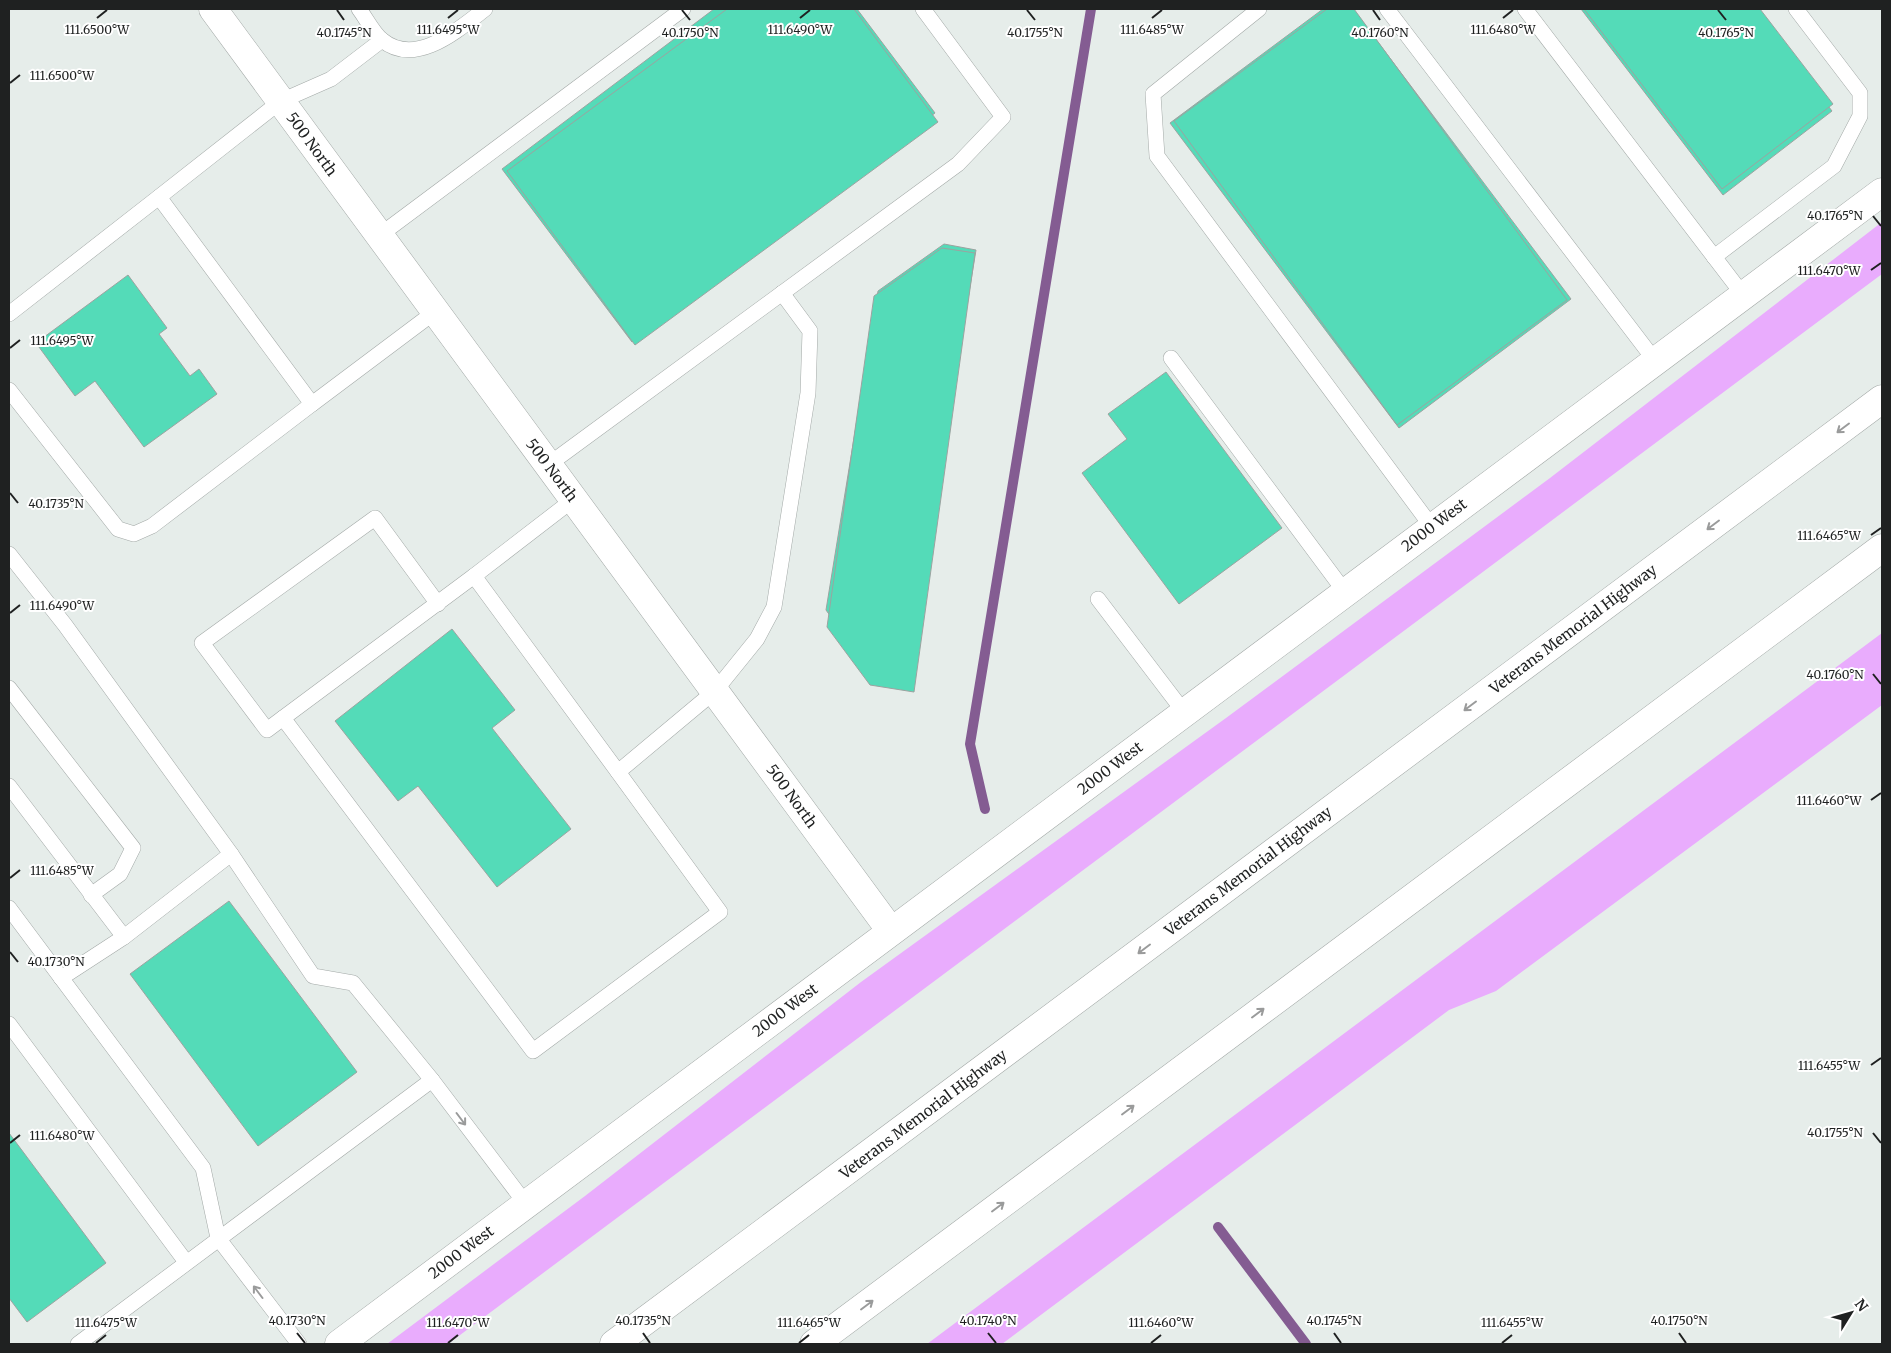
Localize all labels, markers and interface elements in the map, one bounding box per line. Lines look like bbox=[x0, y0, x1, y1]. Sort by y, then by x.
text: 111.6500°W bbox=[65, 22, 130, 37]
text: 111.6495°W bbox=[416, 22, 481, 37]
text: 111.6490°W bbox=[768, 22, 833, 37]
text: 111.6485°W bbox=[1120, 22, 1185, 37]
text: 111.6480°W bbox=[1471, 22, 1536, 37]
text: 40.1745°N bbox=[316, 25, 372, 40]
text: 40.1750°N bbox=[661, 25, 719, 40]
text: 40.1755°N bbox=[1007, 25, 1064, 40]
text: 40.1760°N bbox=[1351, 25, 1409, 40]
text: 40.1765°N bbox=[1698, 25, 1755, 40]
text: 111.6500°W bbox=[30, 68, 95, 83]
street label: 500 North bbox=[283, 108, 342, 180]
text: 40.1765°N bbox=[1807, 208, 1864, 223]
text: 111.6470°W bbox=[1797, 263, 1862, 278]
text: 111.6495°W bbox=[30, 333, 95, 348]
one-way arrow bbox=[1836, 423, 1850, 433]
street label: 500 North bbox=[522, 435, 582, 505]
street label: 2000 West bbox=[1398, 494, 1471, 556]
text: 40.1735°N bbox=[28, 496, 85, 511]
one-way arrow bbox=[1706, 520, 1720, 530]
text: 111.6465°W bbox=[1797, 528, 1862, 543]
street label: Veterans Memorial Highway bbox=[1485, 560, 1660, 699]
text: 111.6490°W bbox=[30, 598, 95, 613]
text: 40.1760°N bbox=[1806, 667, 1864, 682]
one-way arrow bbox=[1463, 701, 1477, 711]
street label: 2000 West bbox=[1074, 737, 1147, 799]
street label: 500 North bbox=[763, 760, 822, 832]
text: 111.6460°W bbox=[1797, 793, 1863, 808]
street label: Veterans Memorial Highway bbox=[1160, 802, 1335, 941]
text: 111.6485°W bbox=[30, 863, 95, 878]
one-way arrow bbox=[1137, 944, 1151, 954]
text: 40.1730°N bbox=[27, 954, 85, 969]
street label: 2000 West bbox=[749, 979, 822, 1041]
one-way arrow bbox=[1251, 1008, 1265, 1018]
street label: Veterans Memorial Highway bbox=[835, 1045, 1010, 1184]
text: 111.6455°W bbox=[1798, 1058, 1861, 1073]
one-way arrow bbox=[1121, 1105, 1134, 1116]
one-way arrow bbox=[456, 1112, 467, 1125]
text: 40.1755°N bbox=[1807, 1125, 1864, 1140]
text: 111.6480°W bbox=[30, 1128, 95, 1143]
one-way arrow bbox=[991, 1202, 1004, 1213]
street label: 2000 West bbox=[425, 1221, 498, 1283]
one-way arrow bbox=[253, 1286, 264, 1299]
north arrow bbox=[1826, 1288, 1876, 1338]
text: N bbox=[1851, 1295, 1872, 1315]
one-way arrow bbox=[860, 1299, 873, 1310]
text: 40.1730°N bbox=[268, 1313, 326, 1328]
text: 40.1735°N bbox=[615, 1313, 672, 1328]
text: 40.1740°N bbox=[960, 1313, 1017, 1328]
text: 40.1745°N bbox=[1306, 1313, 1362, 1328]
text: 40.1750°N bbox=[1650, 1313, 1708, 1328]
text: 111.6475°W bbox=[75, 1315, 138, 1330]
text: 111.6470°W bbox=[426, 1315, 491, 1330]
text: 111.6465°W bbox=[777, 1315, 842, 1330]
text: 111.6460°W bbox=[1129, 1315, 1195, 1330]
text: 111.6455°W bbox=[1481, 1315, 1544, 1330]

